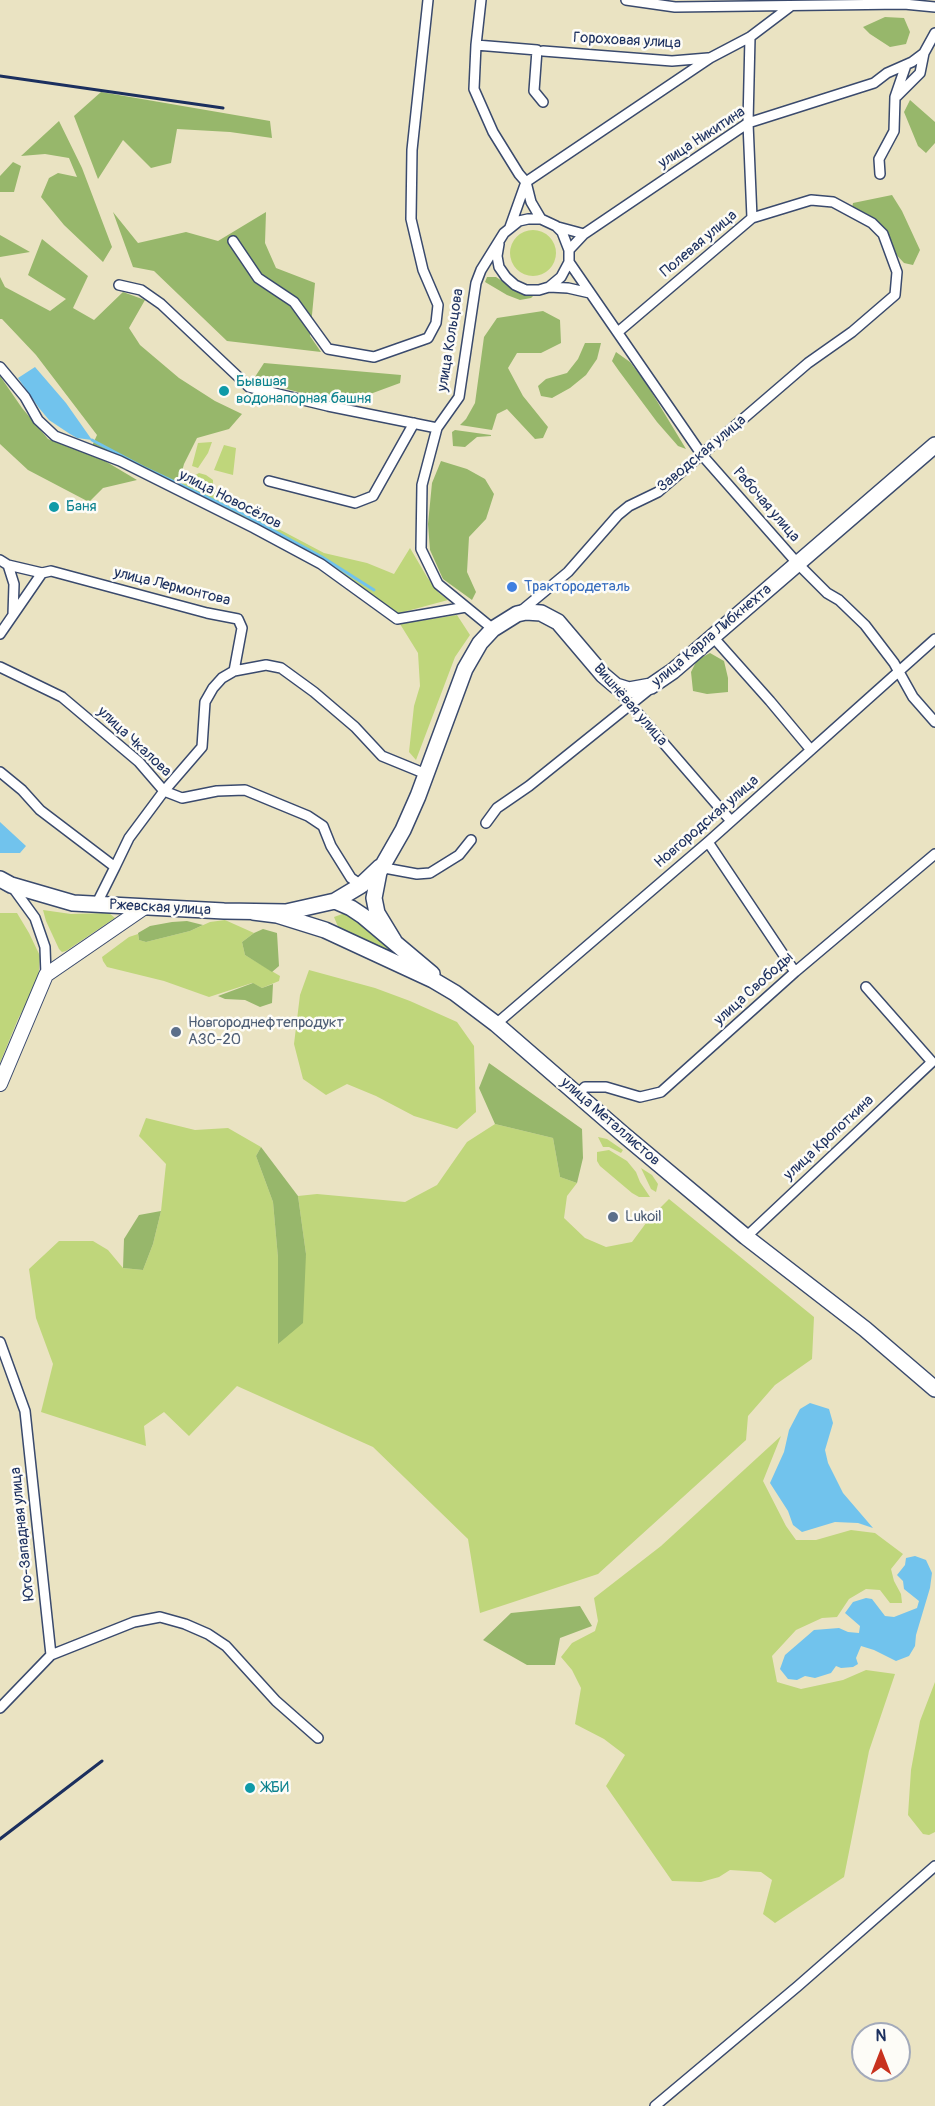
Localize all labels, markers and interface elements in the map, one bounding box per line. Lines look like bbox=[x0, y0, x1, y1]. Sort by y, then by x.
street label: Гороховая улица bbox=[573, 29, 681, 53]
street label: улица Никитина bbox=[655, 103, 749, 173]
street label: Полевая улица bbox=[657, 207, 741, 281]
street label: улица Кольцова bbox=[434, 287, 468, 393]
place label: Бывшая водонапорная башня bbox=[236, 373, 371, 408]
marker: Бывшая водонапорная башня bbox=[217, 384, 231, 398]
street label: Заводская улица bbox=[654, 412, 750, 496]
street label: Рабочая улица bbox=[729, 464, 803, 546]
street label: улица Новосёлов bbox=[176, 466, 284, 534]
place label: Баня bbox=[66, 498, 97, 516]
marker: Баня bbox=[47, 500, 61, 514]
street label: улица Лермонтова bbox=[112, 564, 232, 610]
place label: Трактородеталь bbox=[524, 578, 630, 596]
marker: Трактородеталь bbox=[505, 580, 519, 594]
street label: улица Карла Либкнехта bbox=[649, 581, 775, 691]
street label: Вишнёвая улица bbox=[589, 660, 671, 750]
street label: улица Чкалова bbox=[93, 703, 175, 781]
street label: Новгородская улица bbox=[651, 772, 763, 872]
street label: Ржевская улица bbox=[109, 896, 211, 920]
street label: улица Свободы bbox=[711, 949, 797, 1029]
place label: Новгороднефтепродукт АЗС-20 bbox=[188, 1014, 344, 1049]
marker: Новгороднефтепродукт АЗС-20 bbox=[169, 1025, 183, 1039]
street label: улица Металлистов bbox=[557, 1074, 663, 1170]
street label: улица Кропоткина bbox=[780, 1092, 878, 1184]
place label: Lukoil bbox=[625, 1208, 662, 1226]
marker: Lukoil bbox=[606, 1210, 620, 1224]
street label: Юго-Западная улица bbox=[7, 1466, 39, 1602]
place label: ЖБИ bbox=[262, 1779, 289, 1797]
marker: ЖБИ bbox=[243, 1781, 257, 1795]
north arrow bbox=[851, 2022, 911, 2082]
text: N bbox=[876, 2026, 886, 2046]

